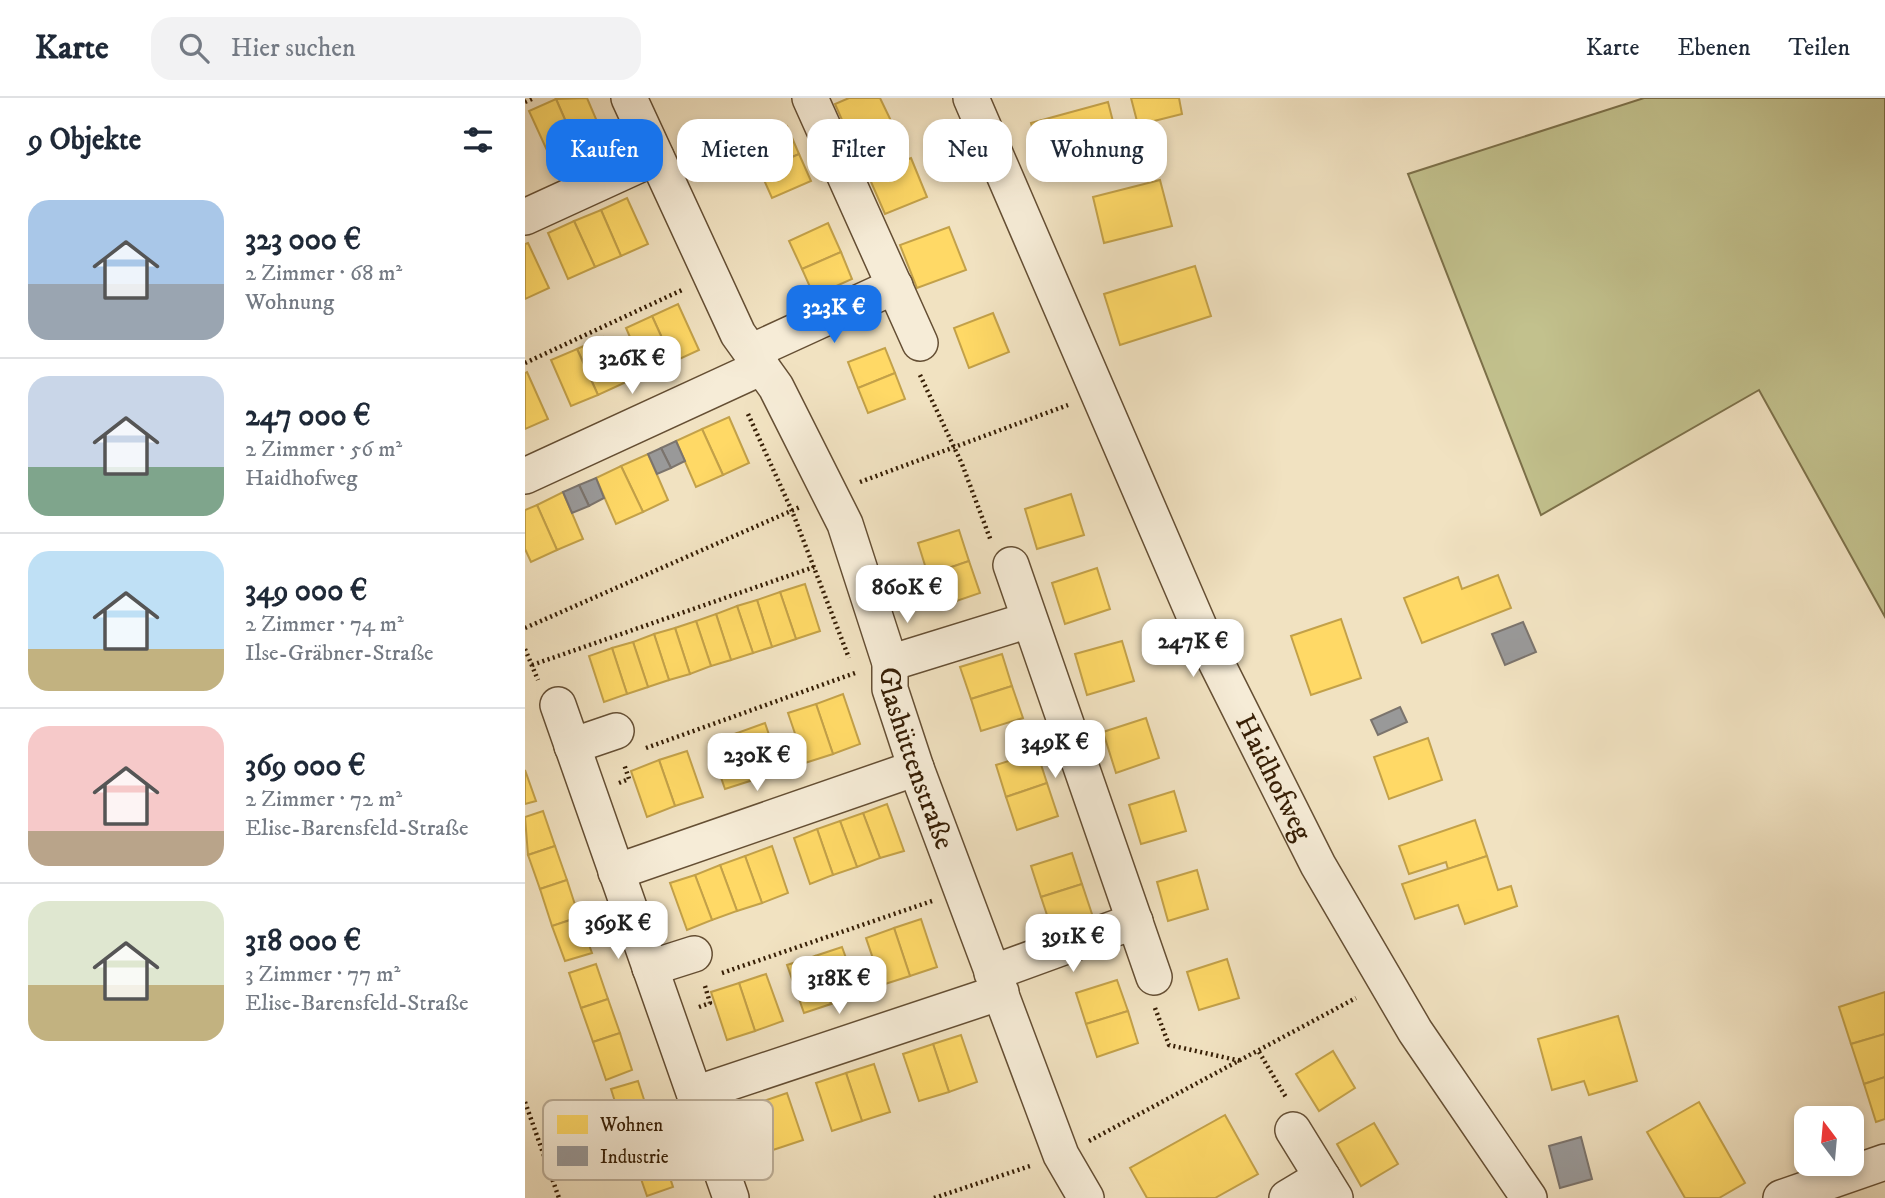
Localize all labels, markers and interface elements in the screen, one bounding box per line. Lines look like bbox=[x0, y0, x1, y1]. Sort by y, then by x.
search box bbox=[151, 17, 641, 80]
text: Karte bbox=[35, 28, 109, 69]
icon: search bbox=[175, 29, 213, 67]
text: Hier suchen bbox=[231, 32, 356, 65]
text: Karte bbox=[1586, 33, 1639, 63]
text: Ebenen bbox=[1677, 33, 1751, 63]
text: Teilen bbox=[1789, 33, 1850, 63]
chip: Kaufen bbox=[546, 119, 663, 182]
chip: Mieten bbox=[677, 119, 793, 182]
chip: Filter bbox=[807, 119, 909, 182]
chip: Neu bbox=[923, 119, 1012, 182]
chip: Wohnung bbox=[1026, 119, 1167, 182]
icon: filters bbox=[459, 121, 497, 159]
text: 9 Objekte bbox=[28, 122, 141, 159]
text: 323 000 € bbox=[245, 222, 361, 259]
icon: home bbox=[84, 228, 168, 312]
text: 2 Zimmer · 68 m² bbox=[245, 259, 402, 288]
pin: 323K € bbox=[777, 286, 891, 345]
text: Wohnung bbox=[245, 288, 334, 317]
text: 323K € bbox=[802, 293, 866, 322]
pin: 326K € bbox=[575, 336, 689, 396]
text: 326K € bbox=[599, 344, 665, 373]
text: 247 000 € bbox=[245, 398, 371, 435]
icon: home bbox=[84, 404, 168, 488]
text: 2 Zimmer · 56 m² bbox=[245, 435, 402, 464]
text: Haidhofweg bbox=[245, 464, 357, 493]
pin: 860K € bbox=[850, 566, 964, 625]
text: 349 000 € bbox=[245, 573, 367, 610]
text: 860K € bbox=[872, 573, 942, 602]
icon: home bbox=[84, 579, 168, 663]
text: 2 Zimmer · 74 m² bbox=[245, 610, 404, 639]
pin: 247K € bbox=[1136, 620, 1250, 679]
text: 247K € bbox=[1158, 627, 1228, 656]
text: Ilse-Gräbner-Straße bbox=[245, 639, 434, 668]
street label: Glashüttenstraße bbox=[873, 667, 962, 854]
street label: Haidhofweg bbox=[1228, 708, 1320, 847]
pin: 349K € bbox=[998, 720, 1112, 780]
text: 349K € bbox=[1021, 728, 1089, 757]
pin: 230K € bbox=[700, 734, 814, 793]
text: 230K € bbox=[724, 741, 790, 770]
text: 369 000 € bbox=[245, 748, 366, 785]
icon: home bbox=[84, 754, 168, 838]
text: 2 Zimmer · 72 m² bbox=[245, 785, 402, 814]
text: Elise-Barensfeld-Straße bbox=[245, 814, 468, 843]
pin: 369K € bbox=[561, 902, 675, 961]
text: 369K € bbox=[585, 909, 651, 938]
pin: 391K € bbox=[1016, 914, 1130, 974]
text: 391K € bbox=[1042, 922, 1104, 951]
text: 318 000 € bbox=[245, 923, 361, 960]
icon: home bbox=[84, 929, 168, 1013]
pin: 318K € bbox=[782, 956, 896, 1016]
text: 3 Zimmer · 77 m² bbox=[245, 960, 400, 989]
text: 318K € bbox=[807, 964, 871, 993]
text: Elise-Barensfeld-Straße bbox=[245, 989, 468, 1018]
legend bbox=[543, 1100, 773, 1180]
north arrow bbox=[1794, 1106, 1864, 1176]
map controls bbox=[1794, 1106, 1864, 1176]
text: Wohnen bbox=[599, 1114, 663, 1137]
text: Industrie bbox=[600, 1146, 669, 1169]

